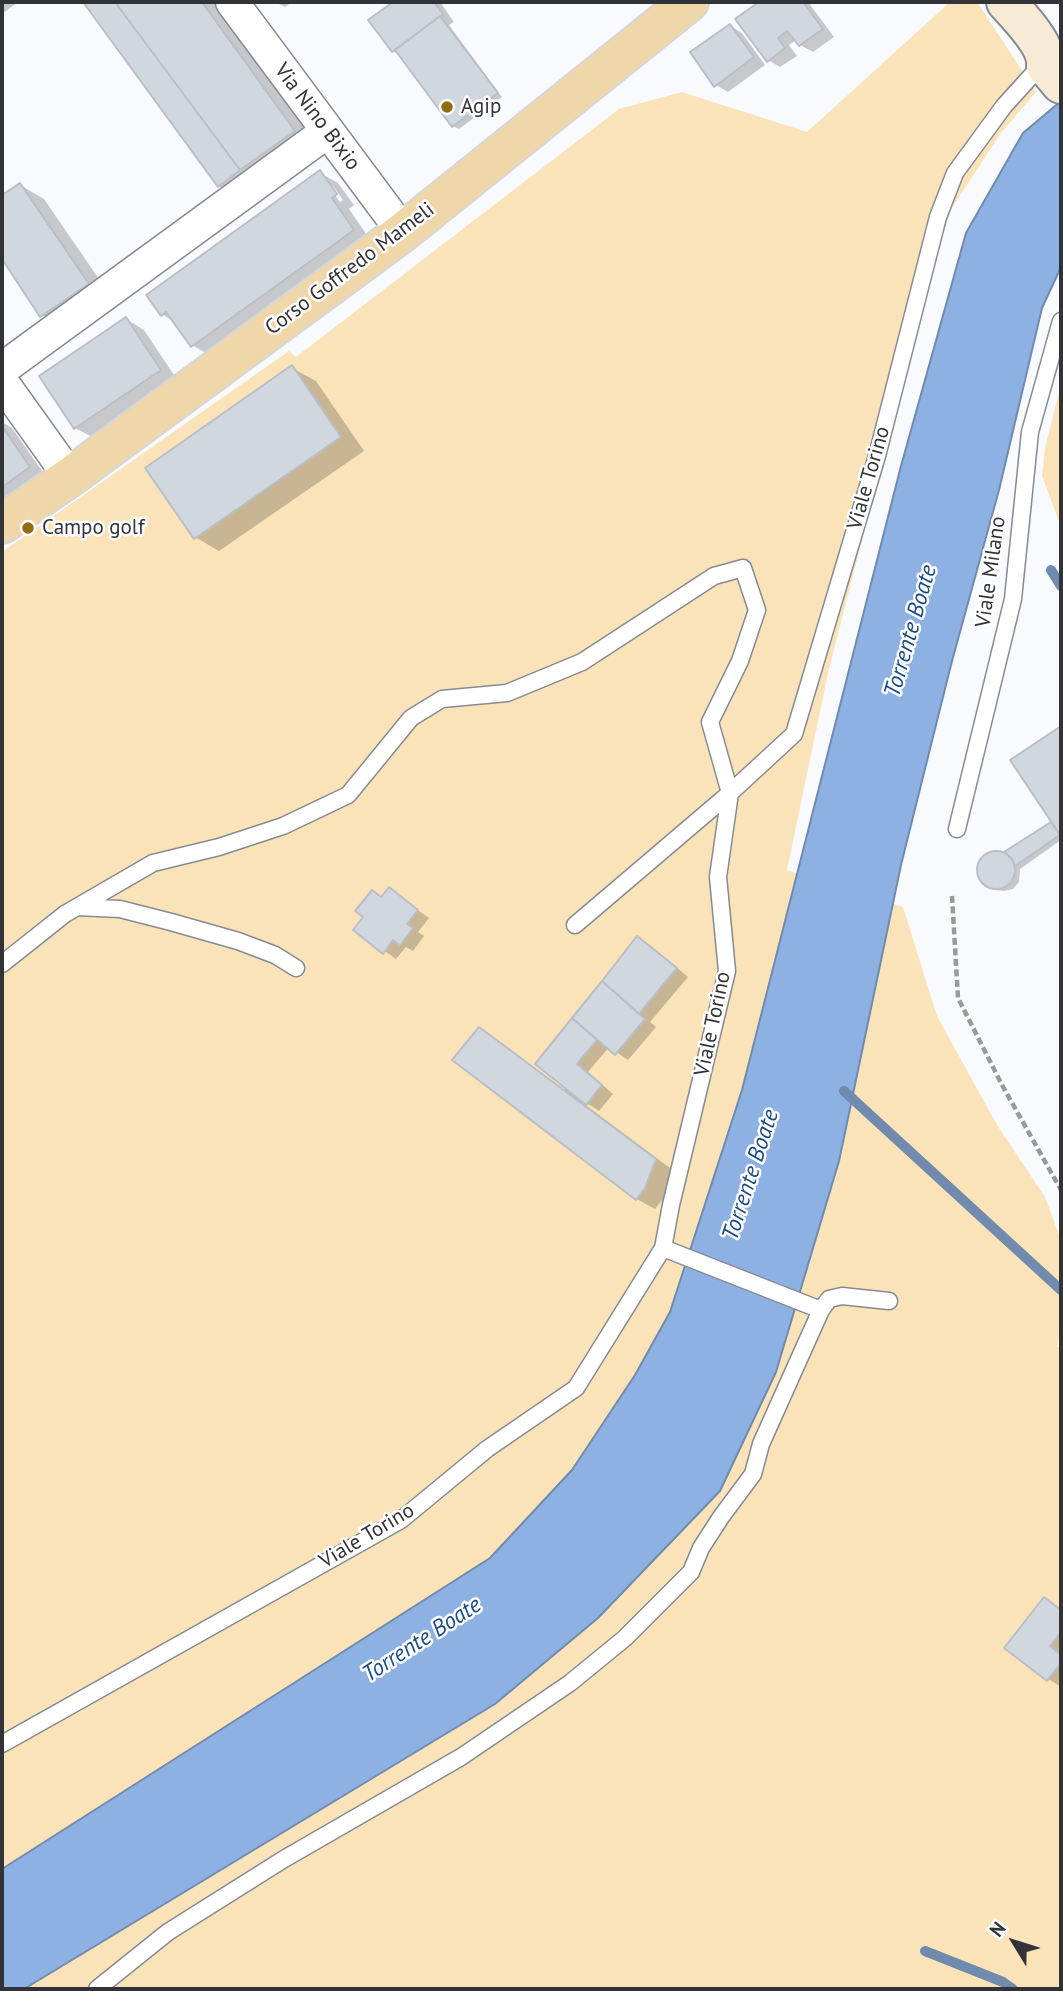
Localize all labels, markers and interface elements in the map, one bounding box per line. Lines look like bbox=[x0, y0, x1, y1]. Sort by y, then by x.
street label: Via Nino Bixio bbox=[269, 59, 365, 175]
place label: Agip bbox=[461, 94, 501, 120]
marker: Agip bbox=[439, 99, 455, 115]
street label: Corso Goffredo Mameli bbox=[261, 197, 439, 341]
street label: Viale Torino bbox=[842, 424, 896, 532]
place label: Campo golf bbox=[42, 515, 145, 541]
street label: Viale Milano bbox=[971, 515, 1011, 629]
marker: Campo golf bbox=[20, 520, 36, 536]
water label: Torrente Boate bbox=[879, 562, 943, 700]
street label: Viale Torino bbox=[690, 969, 736, 1079]
water label: Torrente Boate bbox=[717, 1106, 785, 1244]
street label: Viale Torino bbox=[315, 1498, 419, 1574]
water label: Torrente Boate bbox=[357, 1591, 487, 1689]
north arrow bbox=[979, 1907, 1049, 1977]
text: N bbox=[984, 1917, 1011, 1941]

